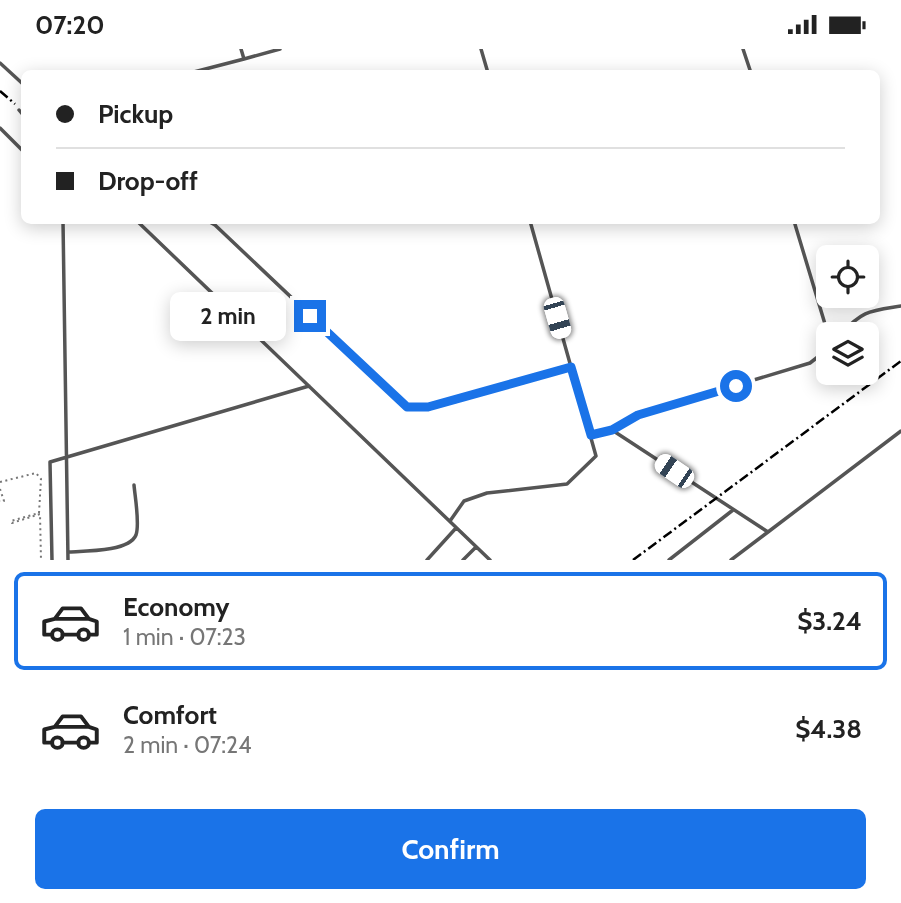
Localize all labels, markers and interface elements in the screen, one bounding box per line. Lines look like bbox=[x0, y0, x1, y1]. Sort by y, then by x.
text: 07:20 bbox=[35, 9, 105, 41]
text: Pickup bbox=[98, 98, 173, 130]
text: Drop-off bbox=[98, 165, 198, 197]
map controls bbox=[816, 245, 879, 385]
button: locate bbox=[816, 245, 879, 308]
callout: 2 min bbox=[170, 292, 286, 341]
car bbox=[542, 295, 573, 341]
route end bbox=[294, 300, 326, 332]
text: 2 min bbox=[200, 302, 256, 330]
button: layers bbox=[816, 322, 879, 385]
route start bbox=[720, 370, 752, 402]
car bbox=[651, 451, 698, 491]
icon: car bbox=[39, 590, 102, 653]
text: Economy bbox=[123, 591, 229, 623]
text: $3.24 bbox=[797, 605, 862, 637]
text: 1 min · 07:23 bbox=[123, 623, 246, 651]
icon: car bbox=[39, 698, 102, 761]
text: Comfort bbox=[123, 699, 217, 731]
text: $4.38 bbox=[795, 713, 862, 745]
text: 2 min · 07:24 bbox=[123, 731, 251, 759]
button: Confirm bbox=[35, 809, 866, 889]

